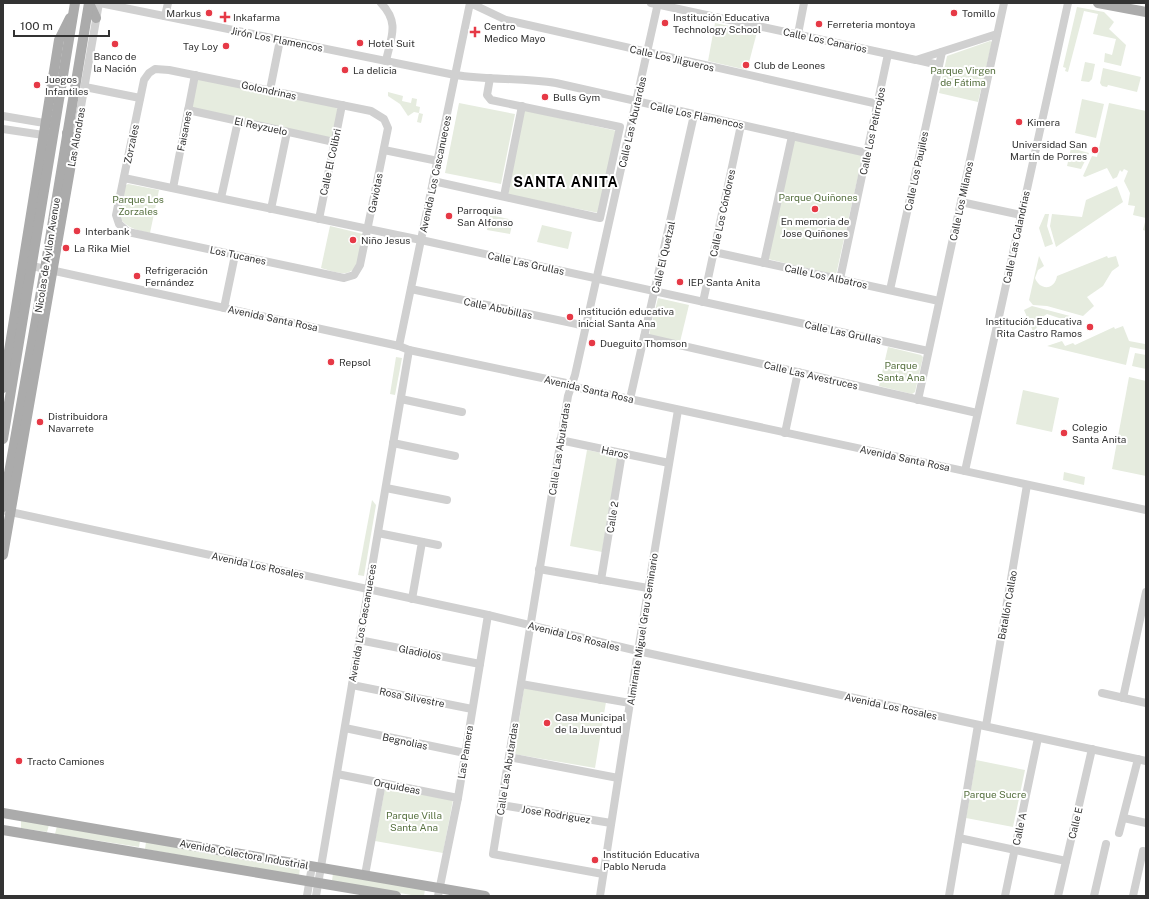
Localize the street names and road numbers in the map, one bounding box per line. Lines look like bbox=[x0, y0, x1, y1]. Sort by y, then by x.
street label: Jirón Los Flamencos bbox=[230, 24, 324, 54]
street label: Calle Los Canarios bbox=[782, 25, 868, 55]
street label: Calle Los Jilgueros bbox=[629, 42, 715, 74]
street label: Calle Las Abutardas bbox=[616, 75, 648, 169]
street label: Golondrinas bbox=[240, 78, 298, 102]
street label: Calle Los Petirrojos bbox=[857, 86, 887, 176]
street label: Calle Los Flamencos bbox=[649, 99, 745, 131]
street label: Las Alondras bbox=[65, 106, 87, 168]
street label: Faisanes bbox=[174, 110, 194, 152]
street label: Avenida Los Cascanueces bbox=[417, 114, 453, 234]
street label: El Reyzuelo bbox=[233, 115, 289, 138]
street label: Zorzales bbox=[121, 123, 141, 165]
street label: Calle El Colibri bbox=[317, 128, 343, 196]
street label: Calle Los Paujiles bbox=[902, 130, 930, 212]
street label: Calle Los Milanos bbox=[947, 160, 975, 242]
street label: Calle Los Cóndores bbox=[707, 168, 737, 258]
street label: Gaviotas bbox=[365, 172, 385, 214]
street label: Calle Las Calandrias bbox=[1000, 190, 1032, 284]
street label: Nicolas de Ayllon Avenue bbox=[32, 196, 62, 314]
street label: Calle El Quetzal bbox=[649, 220, 677, 294]
street label: Los Tucanes bbox=[209, 243, 267, 267]
street label: Calle Las Grullas bbox=[487, 249, 565, 277]
street label: Calle Los Albatros bbox=[783, 261, 869, 291]
street label: Calle Abubillas bbox=[463, 295, 533, 321]
street label: Avenida Santa Rosa bbox=[227, 303, 319, 333]
street label: Calle Las Grullas bbox=[804, 318, 882, 346]
street label: Calle Las Avestruces bbox=[763, 358, 859, 392]
street label: Avenida Santa Rosa bbox=[543, 373, 635, 405]
street label: Calle Las Abutardas bbox=[546, 402, 572, 496]
street label: Haros bbox=[600, 443, 630, 461]
street label: Avenida Santa Rosa bbox=[859, 443, 951, 473]
street label: Calle 2 bbox=[604, 500, 620, 534]
street label: Avenida Los Rosales bbox=[211, 549, 305, 581]
street label: Almirante Miguel Grau Seminario bbox=[624, 552, 660, 706]
street label: Avenida Los Cascanueces bbox=[346, 563, 378, 683]
street label: Batallón Callao bbox=[995, 569, 1019, 641]
street label: Avenida Los Rosales bbox=[527, 619, 621, 653]
street label: Gladiolos bbox=[398, 642, 442, 662]
street label: Rosa Silvestre bbox=[378, 685, 446, 709]
street label: Avenida Los Rosales bbox=[844, 690, 938, 722]
street label: Calle Las Abutardas bbox=[494, 722, 520, 816]
street label: Las Pamera bbox=[455, 724, 475, 780]
street label: Begnolias bbox=[381, 730, 429, 752]
street label: Orquideas bbox=[373, 776, 421, 796]
street label: Jose Rodriguez bbox=[521, 803, 591, 825]
street label: Calle E bbox=[1066, 806, 1084, 840]
street label: Calle A bbox=[1010, 812, 1028, 846]
street label: Avenida Colectora Industrial bbox=[179, 837, 309, 871]

